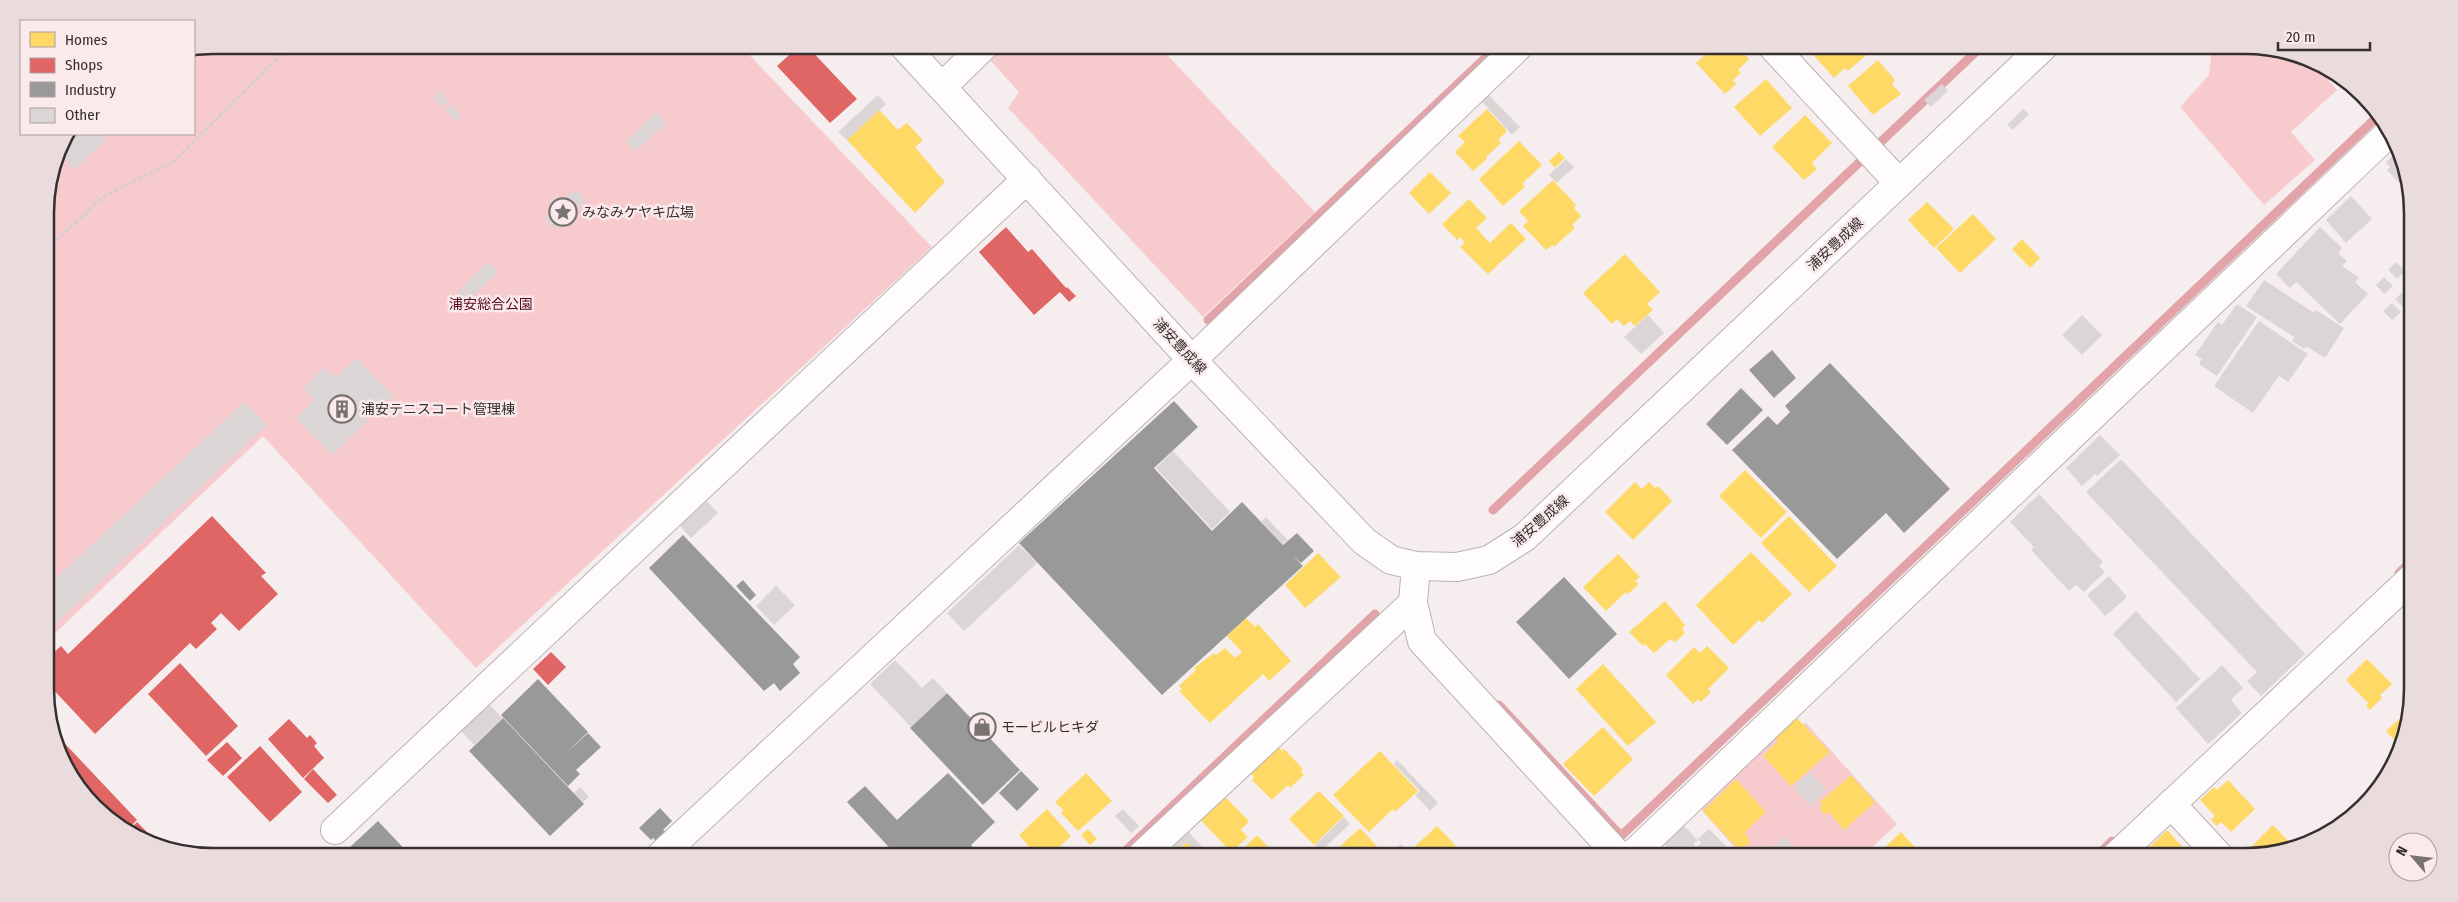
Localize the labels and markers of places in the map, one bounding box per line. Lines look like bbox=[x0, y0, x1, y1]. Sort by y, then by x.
place icon: みなみケヤキ広場 bbox=[548, 197, 578, 227]
place label: みなみケヤキ広場 bbox=[582, 204, 694, 221]
building icon: 浦安テニスコート管理棟 bbox=[327, 394, 357, 424]
place label: 浦安テニスコート管理棟 bbox=[361, 401, 515, 418]
shop icon: モービルヒキダ bbox=[967, 712, 997, 742]
place label: モービルヒキダ bbox=[1001, 719, 1099, 736]

